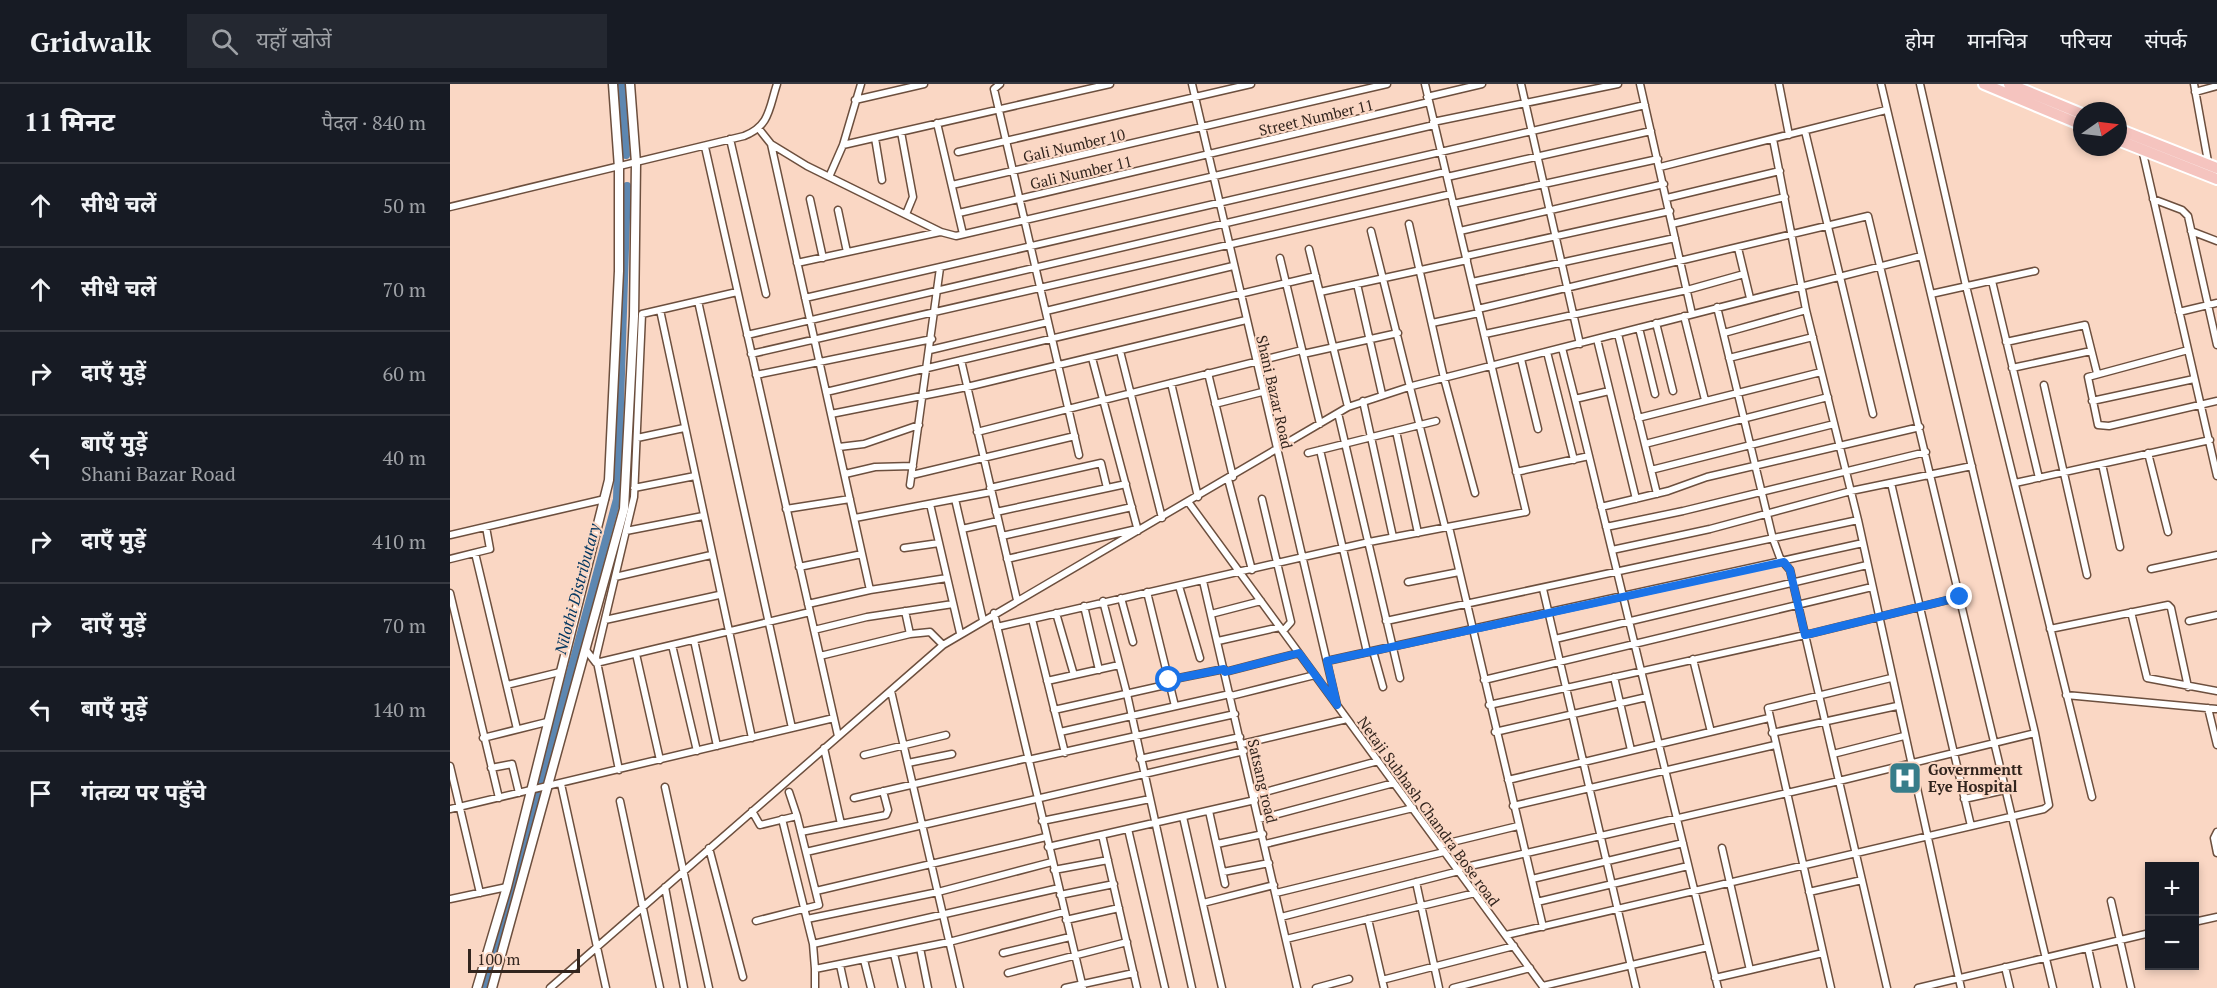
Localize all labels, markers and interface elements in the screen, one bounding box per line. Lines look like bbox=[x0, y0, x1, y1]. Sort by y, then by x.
search box bbox=[187, 14, 607, 68]
text: Gridwalk bbox=[30, 23, 151, 60]
icon: search bbox=[208, 25, 241, 58]
text: यहाँ खोजें bbox=[256, 25, 332, 54]
text: होम bbox=[1905, 26, 1934, 54]
text: मानचित्र bbox=[1967, 26, 2027, 54]
text: परिचय bbox=[2060, 26, 2112, 54]
text: संपर्क bbox=[2145, 26, 2187, 54]
street label: Street Number 11 bbox=[1257, 94, 1375, 140]
north arrow bbox=[2073, 102, 2127, 156]
text: 11 मिनट bbox=[24, 104, 115, 138]
text: पैदल · 840 m bbox=[322, 109, 426, 136]
street label: Gali Number 10 bbox=[1021, 124, 1127, 166]
street label: Gali Number 11 bbox=[1028, 151, 1134, 193]
icon: ahead bbox=[24, 189, 57, 222]
text: सीधे चलें bbox=[81, 189, 156, 218]
text: 50 m bbox=[383, 192, 426, 219]
icon: ahead bbox=[24, 273, 57, 306]
text: सीधे चलें bbox=[81, 273, 156, 302]
text: 70 m bbox=[383, 276, 426, 303]
street label: Shani Bazar Road bbox=[1252, 333, 1298, 451]
icon: right bbox=[24, 357, 57, 390]
text: दाएँ मुड़ें bbox=[81, 357, 146, 386]
text: 60 m bbox=[383, 360, 426, 387]
text: बाएँ मुड़ें bbox=[81, 428, 147, 457]
icon: left bbox=[24, 441, 57, 474]
text: 40 m bbox=[383, 444, 426, 471]
text: Shani Bazar Road bbox=[81, 460, 236, 487]
water label: Nilothi Distributary bbox=[549, 521, 605, 658]
icon: right bbox=[24, 525, 57, 558]
text: दाएँ मुड़ें bbox=[81, 525, 146, 554]
text: 410 m bbox=[372, 528, 426, 555]
route end bbox=[1946, 583, 1972, 609]
icon: right bbox=[24, 609, 57, 642]
text: दाएँ मुड़ें bbox=[81, 609, 146, 638]
text: 70 m bbox=[383, 612, 426, 639]
route start bbox=[1155, 666, 1181, 692]
icon: left bbox=[24, 693, 57, 726]
text: बाएँ मुड़ें bbox=[81, 693, 147, 722]
text: 140 m bbox=[372, 696, 426, 723]
street label: Netaji Subhash Chandra Bose road bbox=[1353, 712, 1505, 910]
street label: Satsang road bbox=[1244, 737, 1282, 825]
place label: Governmentt Eye Hospital bbox=[1928, 759, 2023, 796]
hospital icon: Governmentt Eye Hospital bbox=[1887, 760, 1923, 796]
icon: arrive bbox=[24, 777, 57, 810]
text: गंतव्य पर पहुँचे bbox=[81, 777, 206, 806]
map controls bbox=[2145, 862, 2199, 970]
button: + bbox=[2145, 862, 2199, 916]
button: − bbox=[2145, 916, 2199, 970]
scale bar bbox=[468, 946, 580, 974]
text: 100 m bbox=[477, 948, 520, 970]

